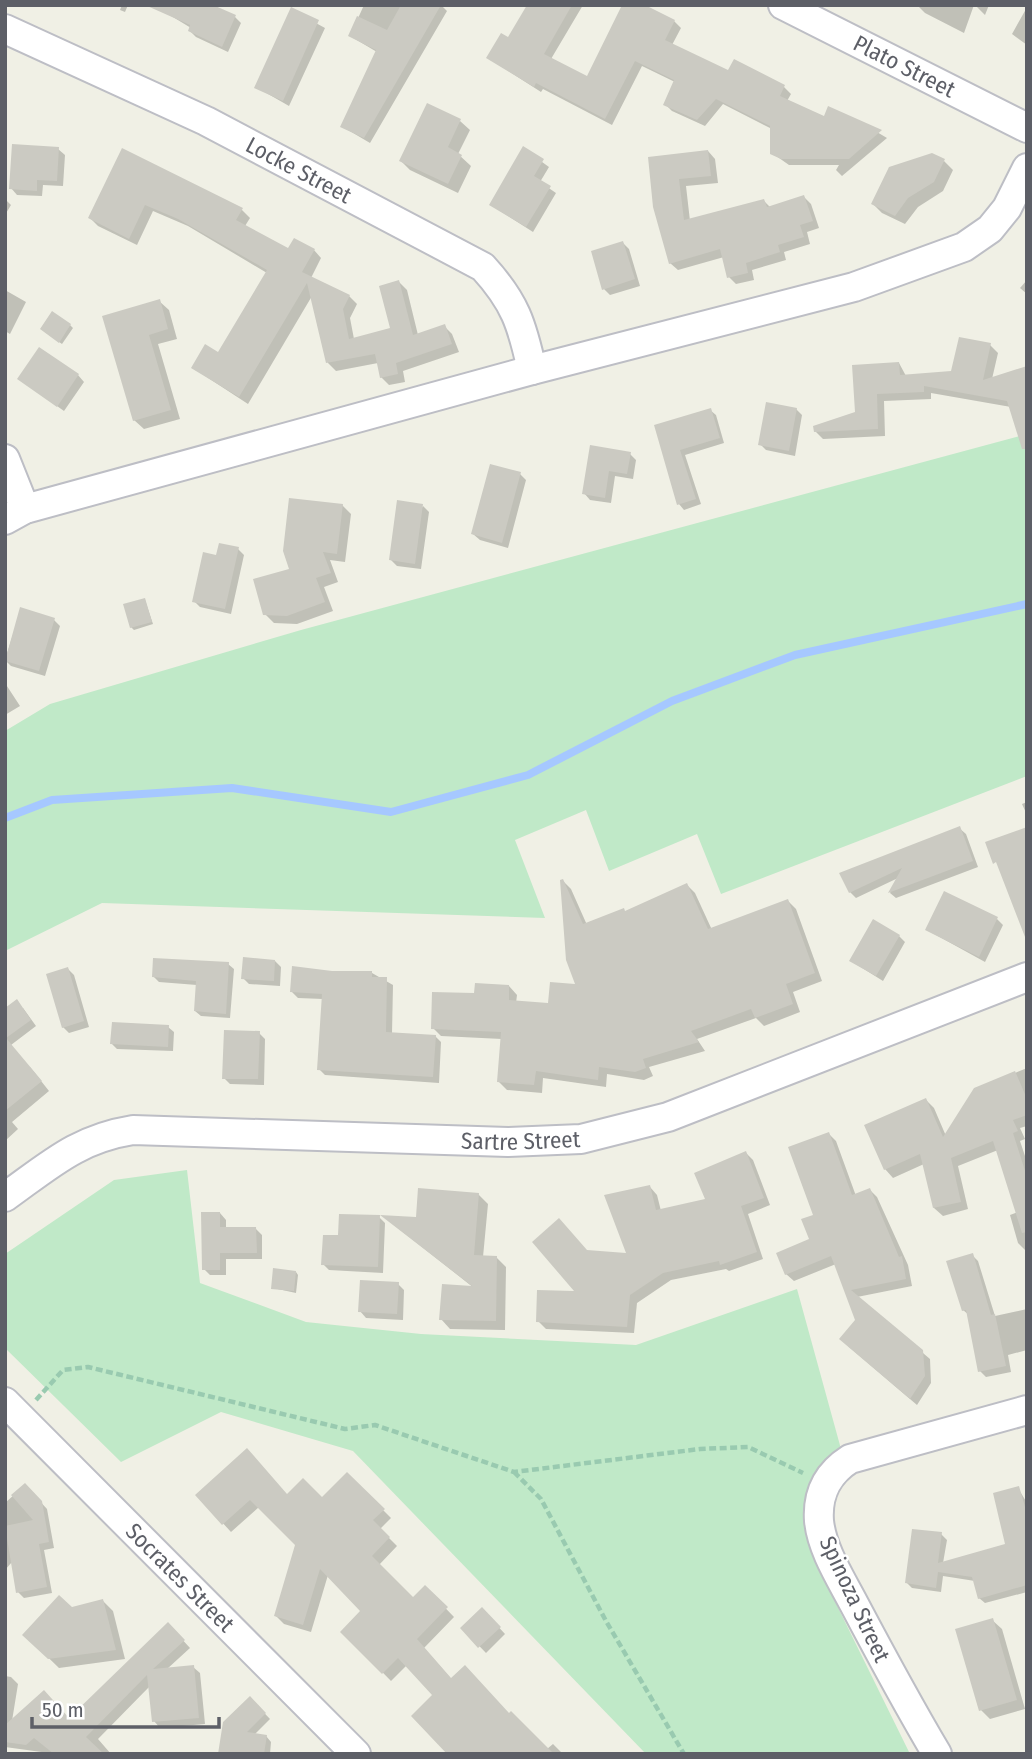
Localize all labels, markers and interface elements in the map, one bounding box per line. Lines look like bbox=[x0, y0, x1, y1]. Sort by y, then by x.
street label: Plato Street bbox=[849, 29, 960, 104]
street label: Locke Street bbox=[241, 131, 357, 209]
street label: Sartre Street bbox=[461, 1125, 581, 1156]
street label: Socrates Street bbox=[120, 1517, 241, 1638]
street label: Spinoza Street bbox=[814, 1532, 897, 1667]
scale bar bbox=[32, 1686, 219, 1730]
text: 50 m bbox=[42, 1697, 84, 1723]

